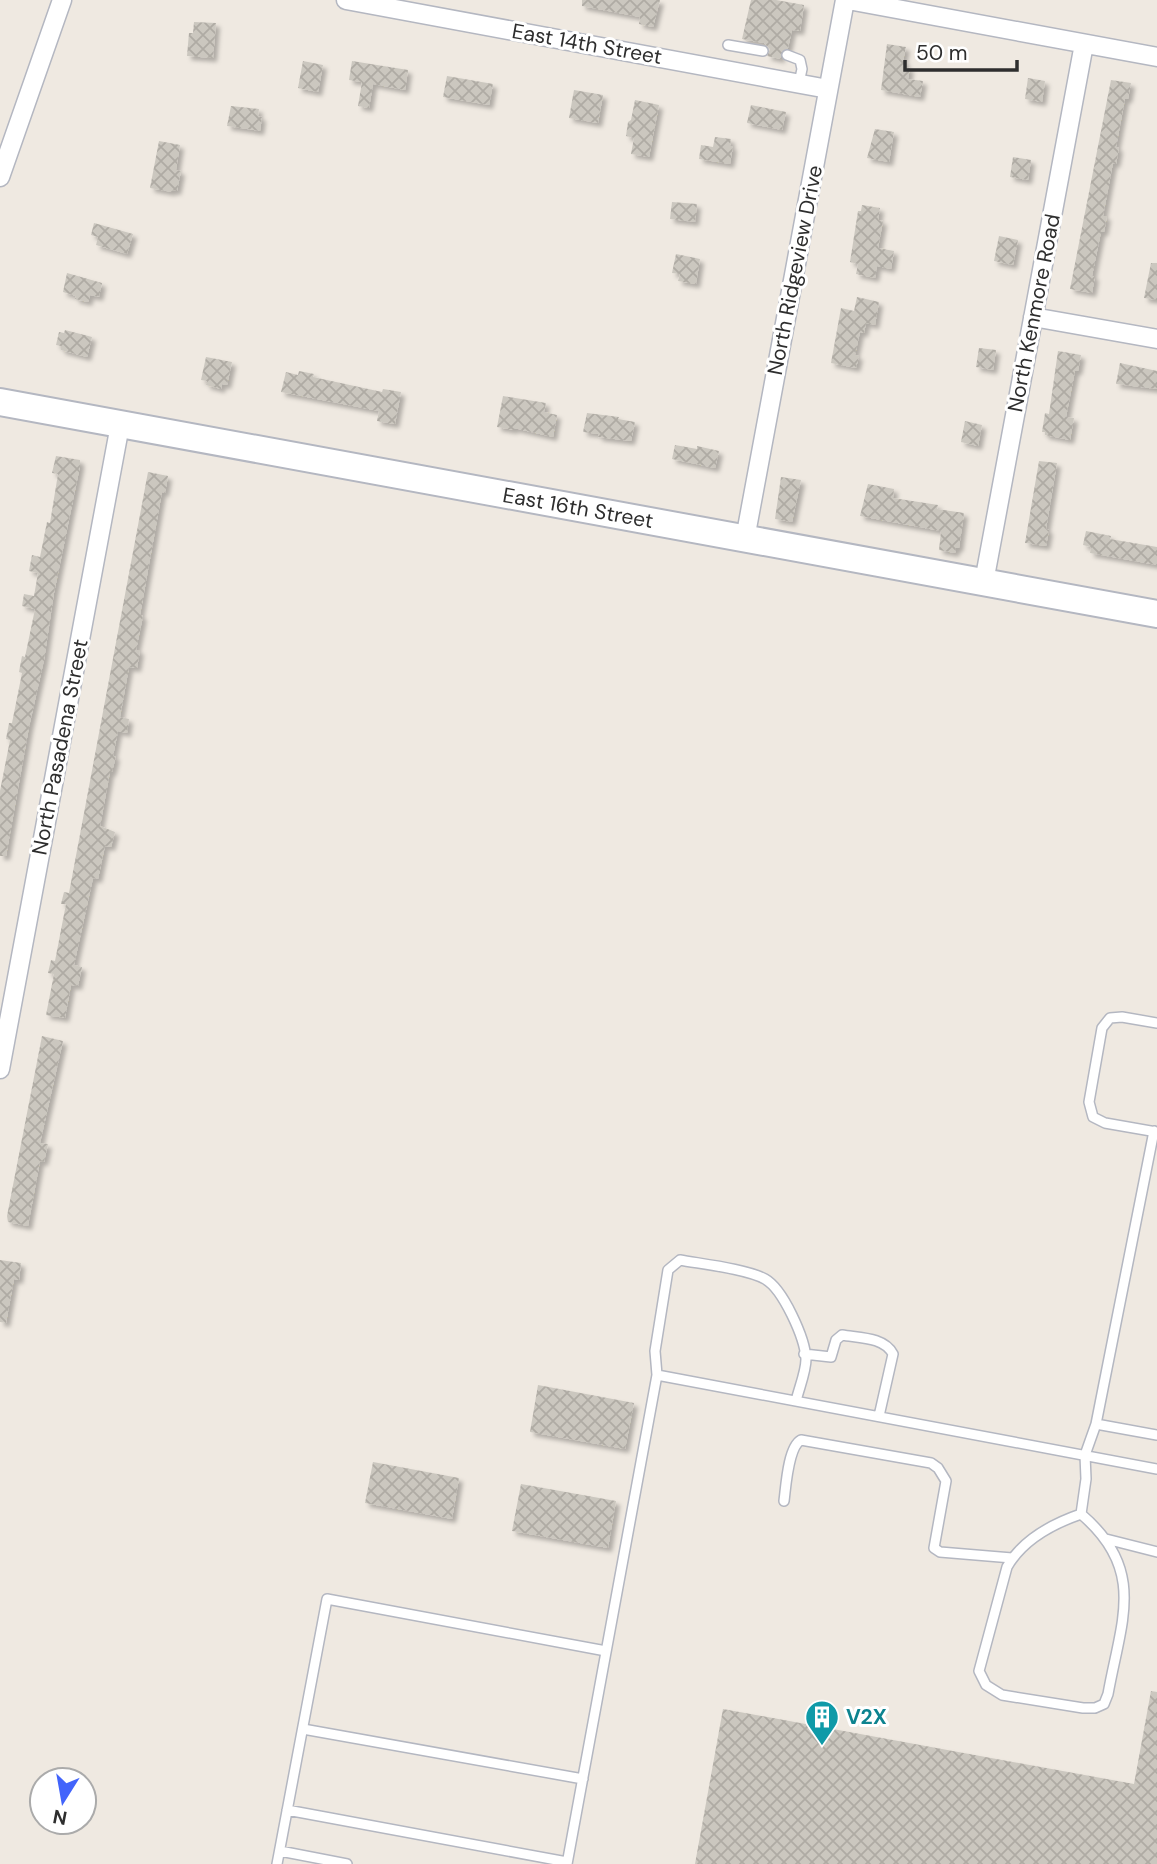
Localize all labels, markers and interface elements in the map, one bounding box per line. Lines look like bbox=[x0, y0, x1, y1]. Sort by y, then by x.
street label: East 14th Street bbox=[510, 17, 664, 71]
scale bar bbox=[905, 28, 1017, 72]
text: 50 m bbox=[916, 39, 967, 67]
street label: North Ridgeview Drive bbox=[761, 163, 829, 377]
street label: North Kenmore Road bbox=[1001, 212, 1067, 414]
street label: East 16th Street bbox=[501, 481, 655, 535]
street label: North Pasadena Street bbox=[25, 637, 95, 857]
building icon: V2X bbox=[803, 1698, 841, 1747]
place label: V2X bbox=[846, 1703, 887, 1731]
north arrow bbox=[28, 1766, 98, 1836]
text: N bbox=[51, 1804, 69, 1831]

